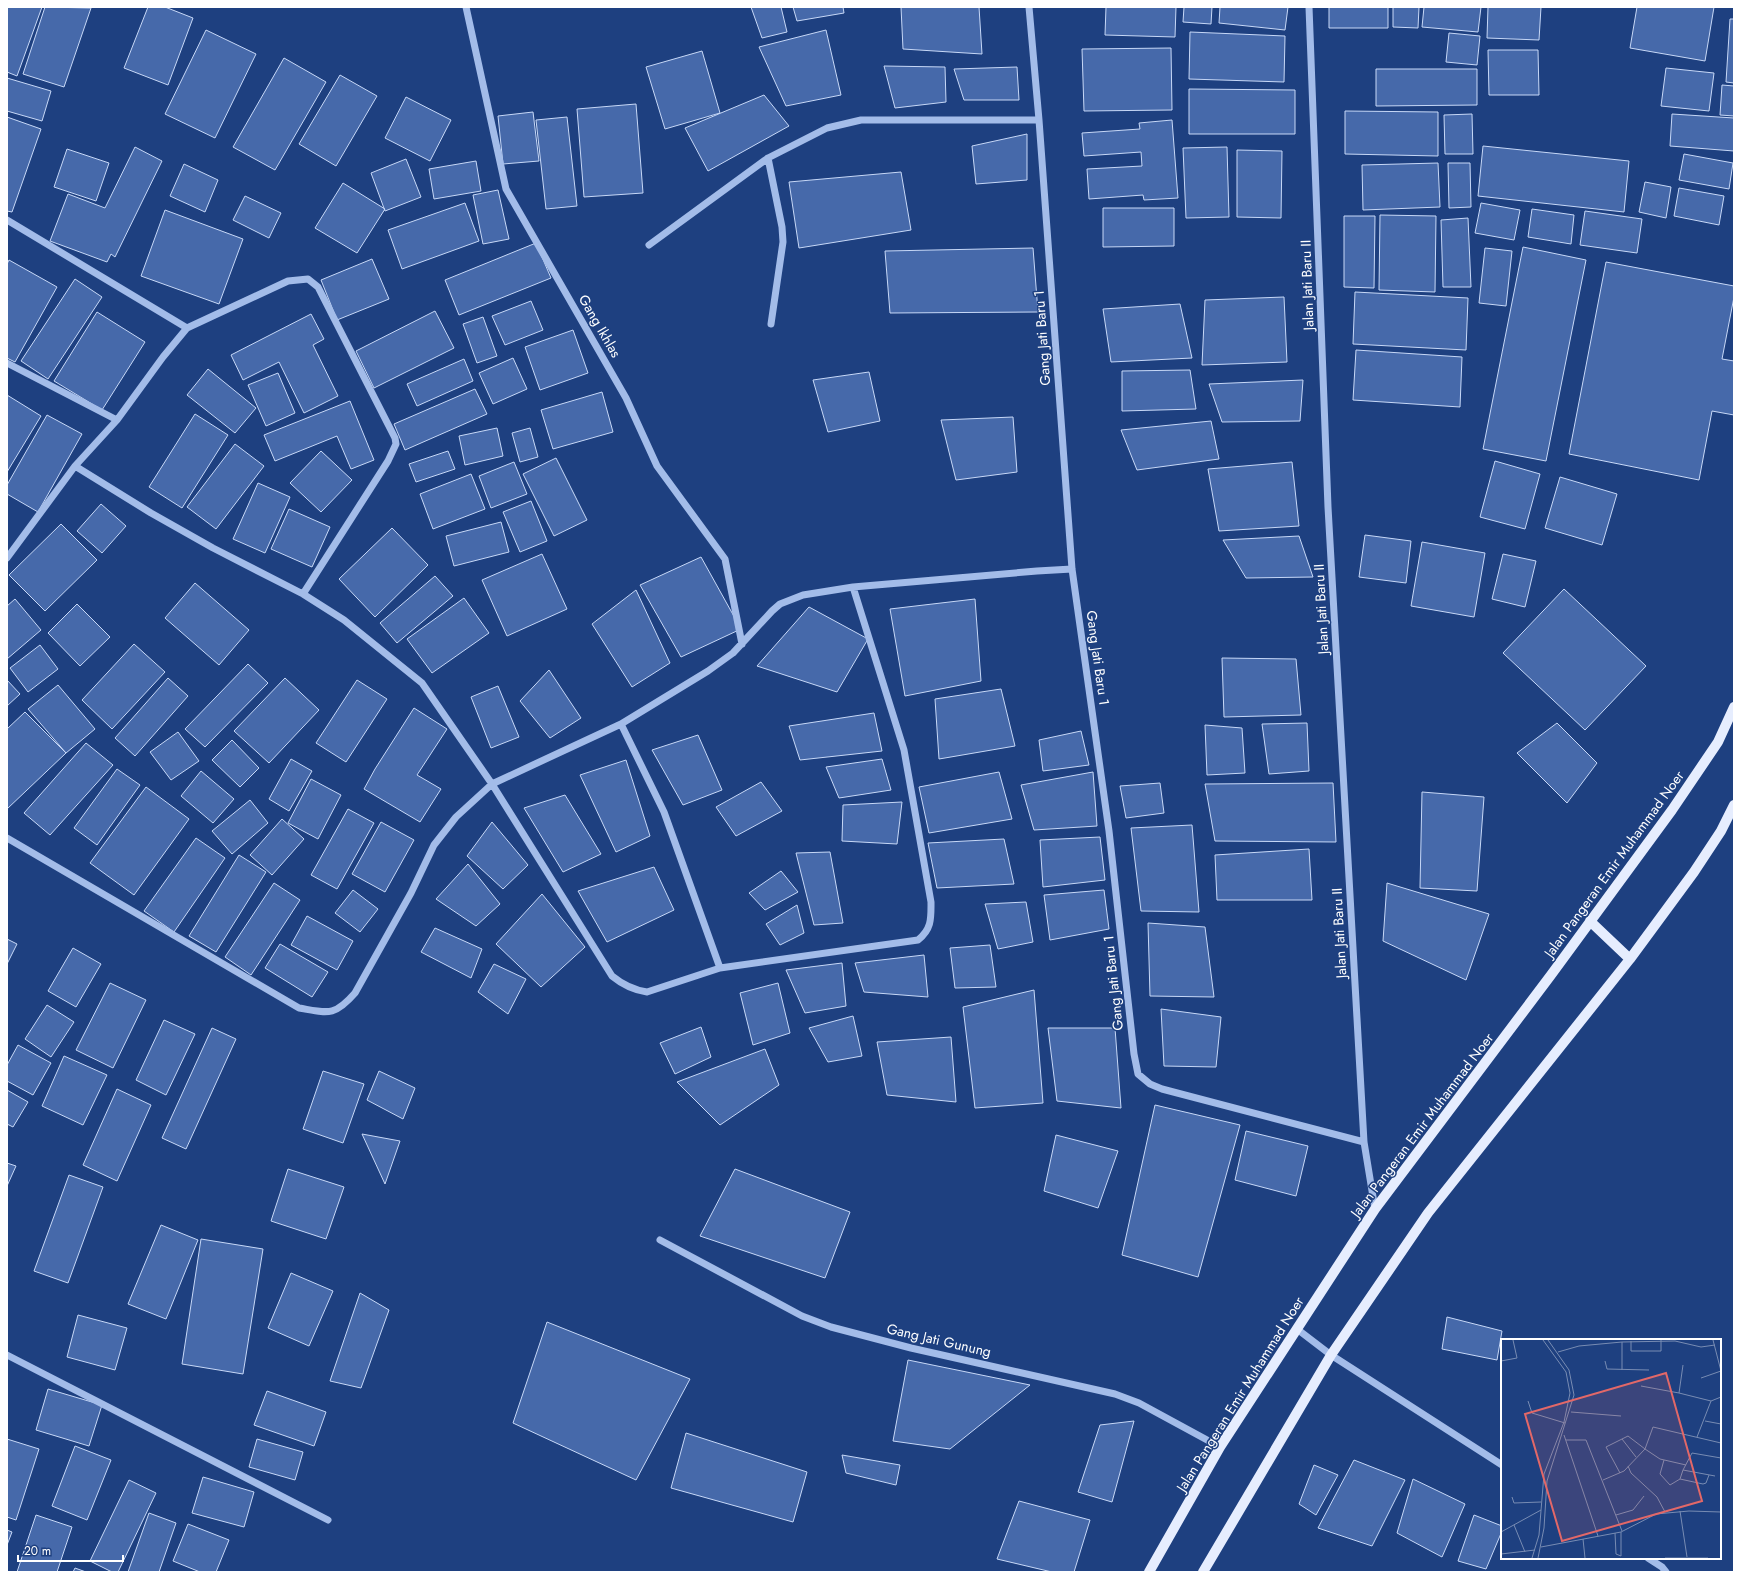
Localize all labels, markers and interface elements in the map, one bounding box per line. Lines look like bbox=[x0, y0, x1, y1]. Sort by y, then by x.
street label: Jalan Jati Baru II bbox=[1295, 239, 1319, 333]
street label: Gang Jati Baru 1 bbox=[1029, 290, 1055, 386]
street label: Gang Ikhlas bbox=[574, 291, 626, 361]
street label: Jalan Jati Baru II bbox=[1309, 563, 1333, 657]
street label: Gang Jati Baru 1 bbox=[1081, 609, 1115, 707]
street label: Jalan Pangeran Emir Muhammad Noer bbox=[1538, 766, 1689, 963]
street label: Jalan Jati Baru II bbox=[1327, 887, 1351, 981]
street label: Gang Jati Baru 1 bbox=[1098, 934, 1128, 1032]
street label: Jalan Pangeran Emir Muhammad Noer bbox=[1345, 1028, 1498, 1223]
street label: Jalan Pangeran Emir Muhammad Noer bbox=[1170, 1292, 1309, 1497]
street label: Gang Jati Gunung bbox=[885, 1318, 993, 1362]
inset map bbox=[1501, 1339, 1721, 1559]
scale bar bbox=[18, 1537, 123, 1563]
text: 20 m bbox=[24, 1542, 51, 1560]

